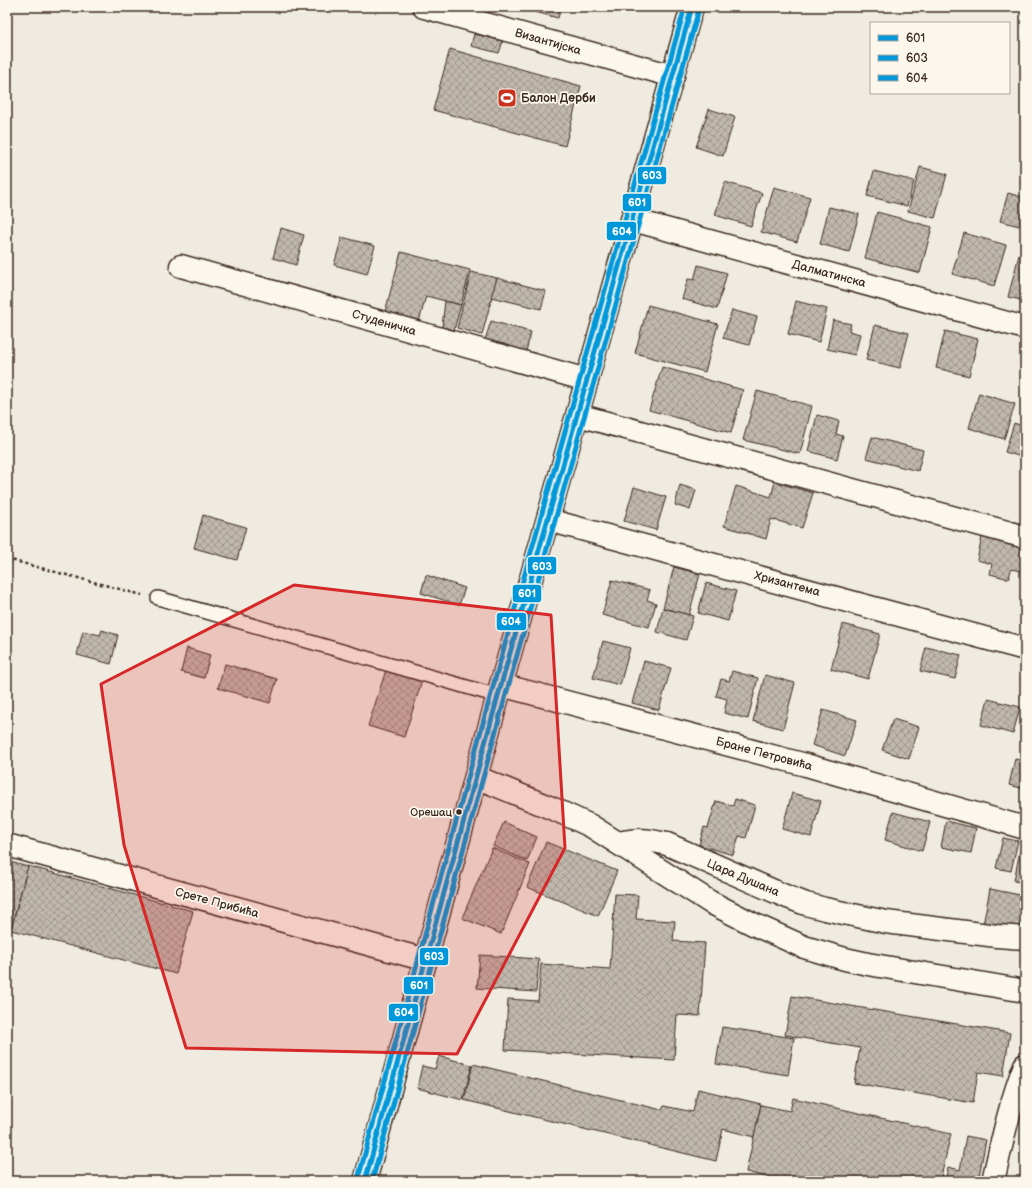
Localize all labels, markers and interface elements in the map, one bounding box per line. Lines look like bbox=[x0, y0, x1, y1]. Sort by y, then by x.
legend bbox=[870, 22, 1010, 94]
street label: Византијска bbox=[513, 25, 583, 59]
text: 601 bbox=[906, 31, 925, 46]
text: 603 bbox=[906, 51, 928, 66]
text: 604 bbox=[906, 71, 928, 86]
sports icon: Балон Дерби bbox=[496, 87, 518, 109]
place label: Балон Дерби bbox=[521, 91, 596, 106]
line badge: 603 bbox=[637, 166, 667, 185]
text: 603 bbox=[642, 169, 663, 182]
line badge: 601 bbox=[622, 193, 652, 212]
text: 601 bbox=[628, 196, 646, 209]
line badge: 604 bbox=[606, 221, 637, 241]
text: 604 bbox=[612, 225, 633, 238]
street label: Далматинска bbox=[791, 257, 867, 291]
street label: Студеничка bbox=[350, 307, 418, 339]
line badge: 603 bbox=[527, 556, 557, 575]
text: 603 bbox=[532, 560, 553, 573]
street label: Хризантема bbox=[752, 568, 822, 600]
line badge: 601 bbox=[512, 584, 542, 603]
text: 601 bbox=[518, 587, 536, 600]
line badge: 604 bbox=[496, 612, 527, 631]
text: 604 bbox=[501, 615, 522, 628]
street label: Бране Петровића bbox=[714, 734, 814, 774]
place label: Орешац bbox=[410, 806, 453, 819]
marker: Орешац bbox=[454, 807, 464, 817]
street label: Цара Душана bbox=[704, 856, 782, 900]
street label: Срете Прибића bbox=[174, 885, 260, 921]
line badge: 603 bbox=[419, 947, 449, 966]
text: 603 bbox=[424, 950, 445, 963]
line badge: 601 bbox=[403, 976, 434, 995]
text: 601 bbox=[410, 979, 428, 992]
line badge: 604 bbox=[388, 1003, 419, 1022]
text: 604 bbox=[394, 1006, 415, 1019]

